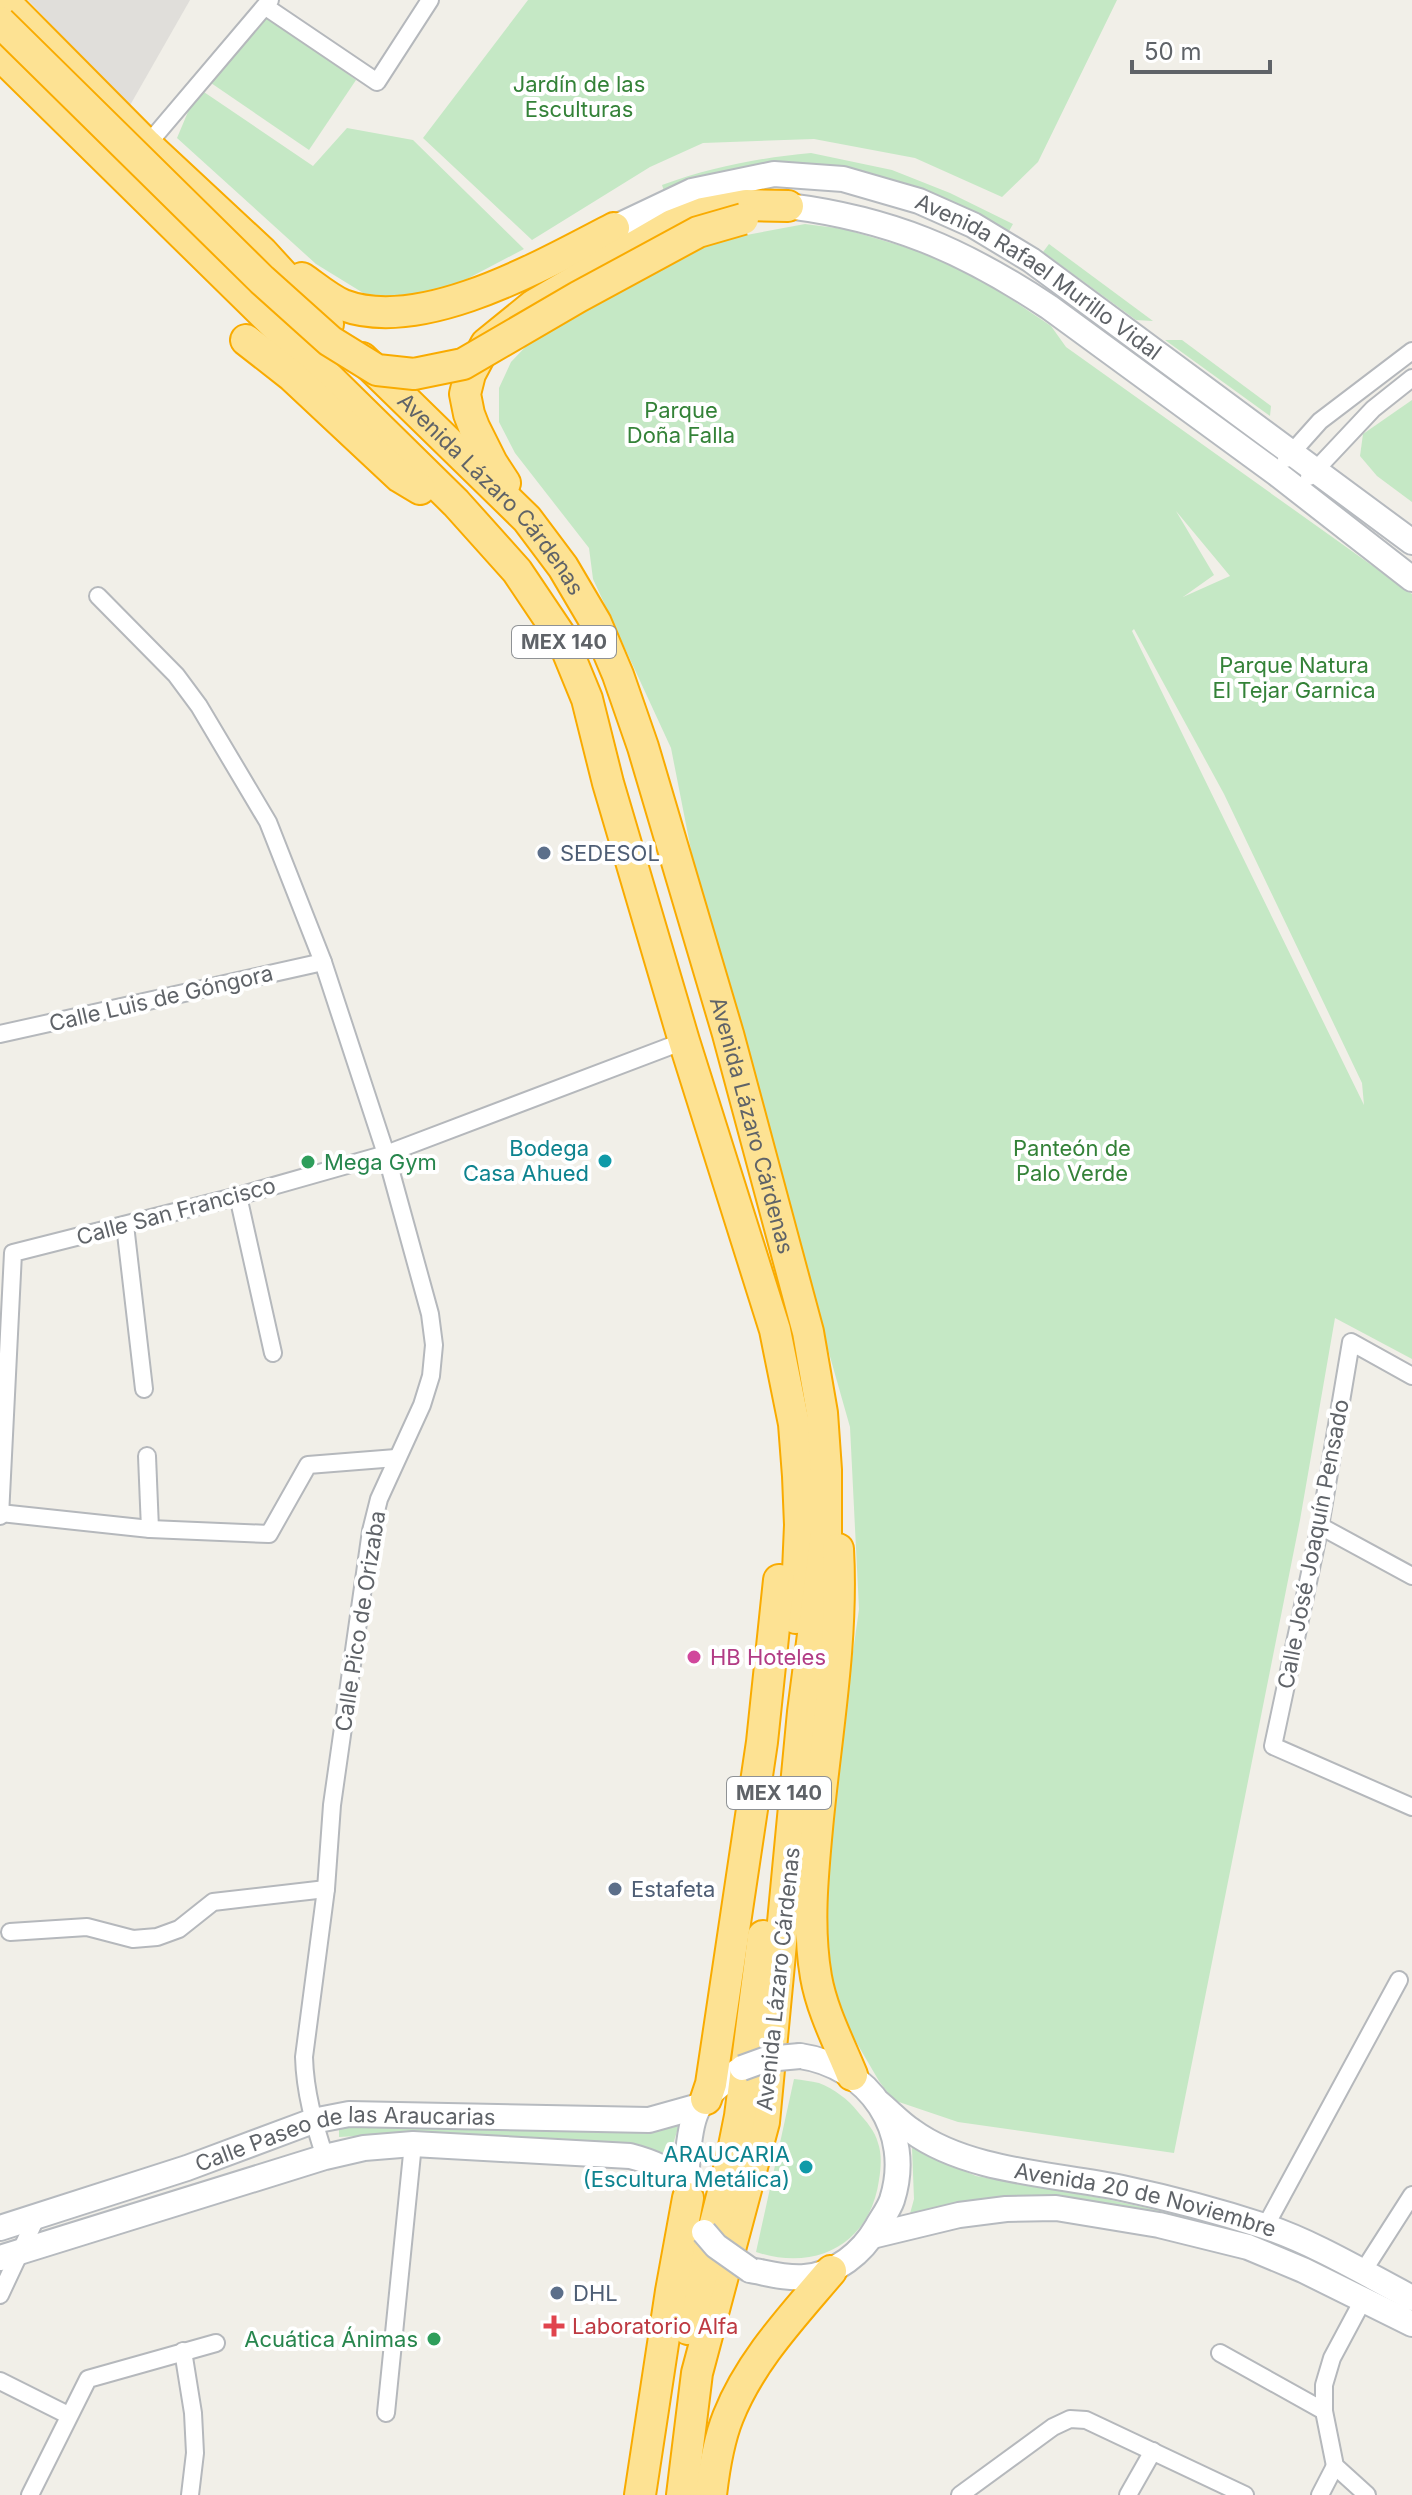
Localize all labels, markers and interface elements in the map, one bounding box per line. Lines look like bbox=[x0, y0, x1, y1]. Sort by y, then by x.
scale bar bbox=[1132, 24, 1270, 74]
text: 50 m bbox=[1144, 37, 1202, 66]
park label: Jardín de las Esculturas bbox=[513, 71, 645, 122]
street label: Avenida Rafael Murillo Vidal bbox=[911, 188, 1167, 365]
street label: Avenida Lázaro Cárdenas bbox=[393, 387, 589, 599]
park label: Parque Doña Falla bbox=[627, 397, 735, 448]
road number: MEX 140 bbox=[512, 626, 616, 658]
park label: Parque Natura El Tejar Garnica bbox=[1212, 652, 1376, 703]
place label: SEDESOL bbox=[560, 840, 660, 866]
marker: SEDESOL bbox=[535, 844, 553, 862]
street label: Calle Luis de Góngora bbox=[46, 960, 276, 1036]
street label: Avenida Lázaro Cárdenas bbox=[705, 994, 799, 1257]
place label: Bodega Casa Ahued bbox=[463, 1135, 589, 1186]
park label: Panteón de Palo Verde bbox=[1013, 1135, 1131, 1186]
place label: Mega Gym bbox=[324, 1149, 437, 1175]
marker: Bodega Casa Ahued bbox=[596, 1152, 614, 1170]
marker: Mega Gym bbox=[299, 1153, 317, 1171]
street label: Calle San Francisco bbox=[74, 1172, 278, 1250]
street label: Calle José Joaquín Pensado bbox=[1272, 1397, 1354, 1691]
street label: Calle Pico de Orizaba bbox=[330, 1509, 390, 1733]
place label: HB Hoteles bbox=[710, 1644, 826, 1670]
marker: HB Hoteles bbox=[685, 1648, 703, 1666]
road number: MEX 140 bbox=[727, 1777, 831, 1809]
street label: Avenida Lázaro Cárdenas bbox=[751, 1846, 805, 2112]
place label: Estafeta bbox=[631, 1876, 715, 1902]
marker: Estafeta bbox=[606, 1880, 624, 1898]
street label: Calle Paseo de las Araucarias bbox=[191, 2101, 496, 2177]
place label: ARAUCARIA (Escultura Metálica) bbox=[583, 2141, 790, 2192]
street label: Avenida 20 de Noviembre bbox=[1012, 2157, 1280, 2242]
marker: ARAUCARIA (Escultura Metálica) bbox=[797, 2158, 815, 2176]
place label: DHL bbox=[573, 2280, 618, 2306]
marker: DHL bbox=[548, 2284, 566, 2302]
place label: Laboratorio Alfa bbox=[572, 2313, 738, 2339]
marker: Laboratorio Alfa bbox=[543, 2315, 565, 2337]
place label: Acuática Ánimas bbox=[244, 2326, 418, 2352]
marker: Acuática Ánimas bbox=[425, 2330, 443, 2348]

